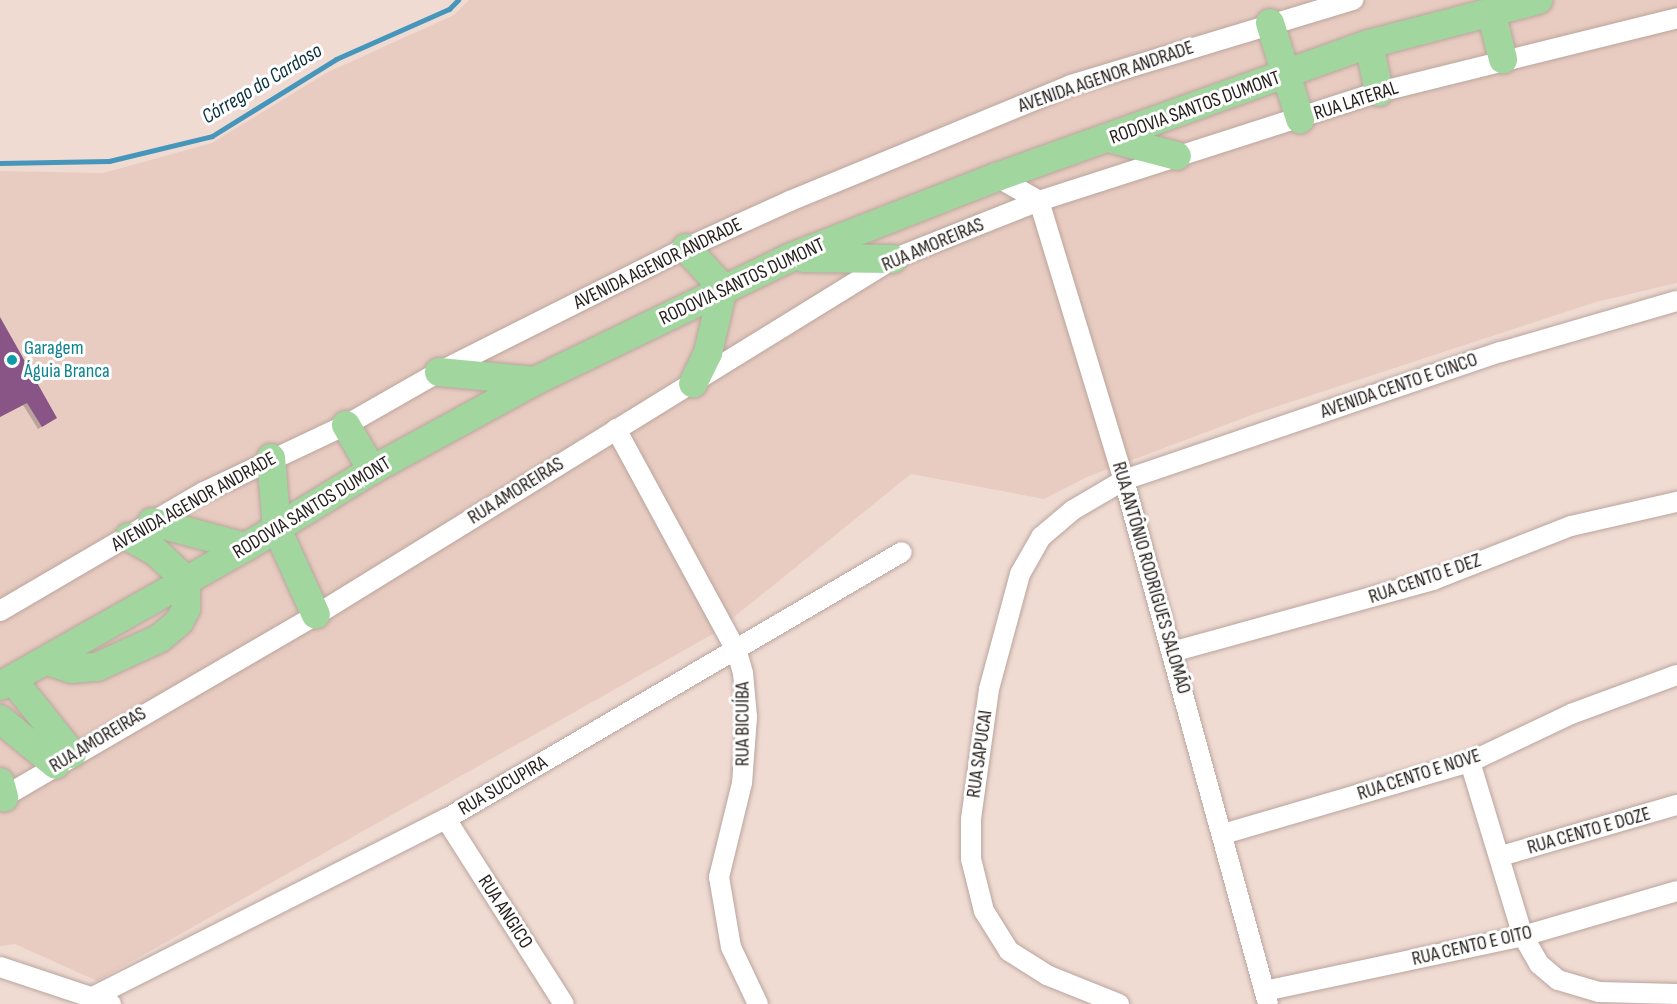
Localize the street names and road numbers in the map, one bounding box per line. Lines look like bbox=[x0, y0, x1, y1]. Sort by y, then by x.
street label: AVENIDA AGENOR ANDRADE bbox=[1015, 36, 1197, 118]
street label: RODOVIA SANTOS DUMONT bbox=[1106, 66, 1284, 150]
street label: RUA LATERAL bbox=[1311, 76, 1401, 126]
street label: AVENIDA AGENOR ANDRADE bbox=[570, 213, 746, 315]
street label: RUA AMOREIRAS bbox=[878, 213, 988, 277]
street label: RODOVIA SANTOS DUMONT bbox=[656, 233, 828, 331]
street label: AVENIDA CENTO E CINCO bbox=[1317, 348, 1481, 424]
street label: AVENIDA AGENOR ANDRADE bbox=[108, 447, 280, 557]
street label: RODOVIA SANTOS DUMONT bbox=[229, 451, 395, 565]
street label: RUA AMOREIRAS bbox=[464, 452, 568, 530]
street label: RUA ANTÔNIO RODRIGUES SALOMÃO bbox=[1106, 459, 1196, 697]
street label: RUA CENTO E DEZ bbox=[1366, 549, 1484, 609]
street label: RUA BICUÍBA bbox=[731, 682, 755, 766]
street label: RUA AMOREIRAS bbox=[45, 702, 151, 778]
street label: RUA SAPUCAI bbox=[962, 709, 998, 799]
street label: RUA CENTO E NOVE bbox=[1354, 744, 1484, 806]
street label: RUA SUCUPIRA bbox=[454, 751, 552, 821]
street label: RUA CENTO E DOZE bbox=[1525, 802, 1653, 860]
street label: RUA ANGICO bbox=[472, 871, 538, 953]
street label: RUA CENTO E OITO bbox=[1410, 921, 1534, 971]

